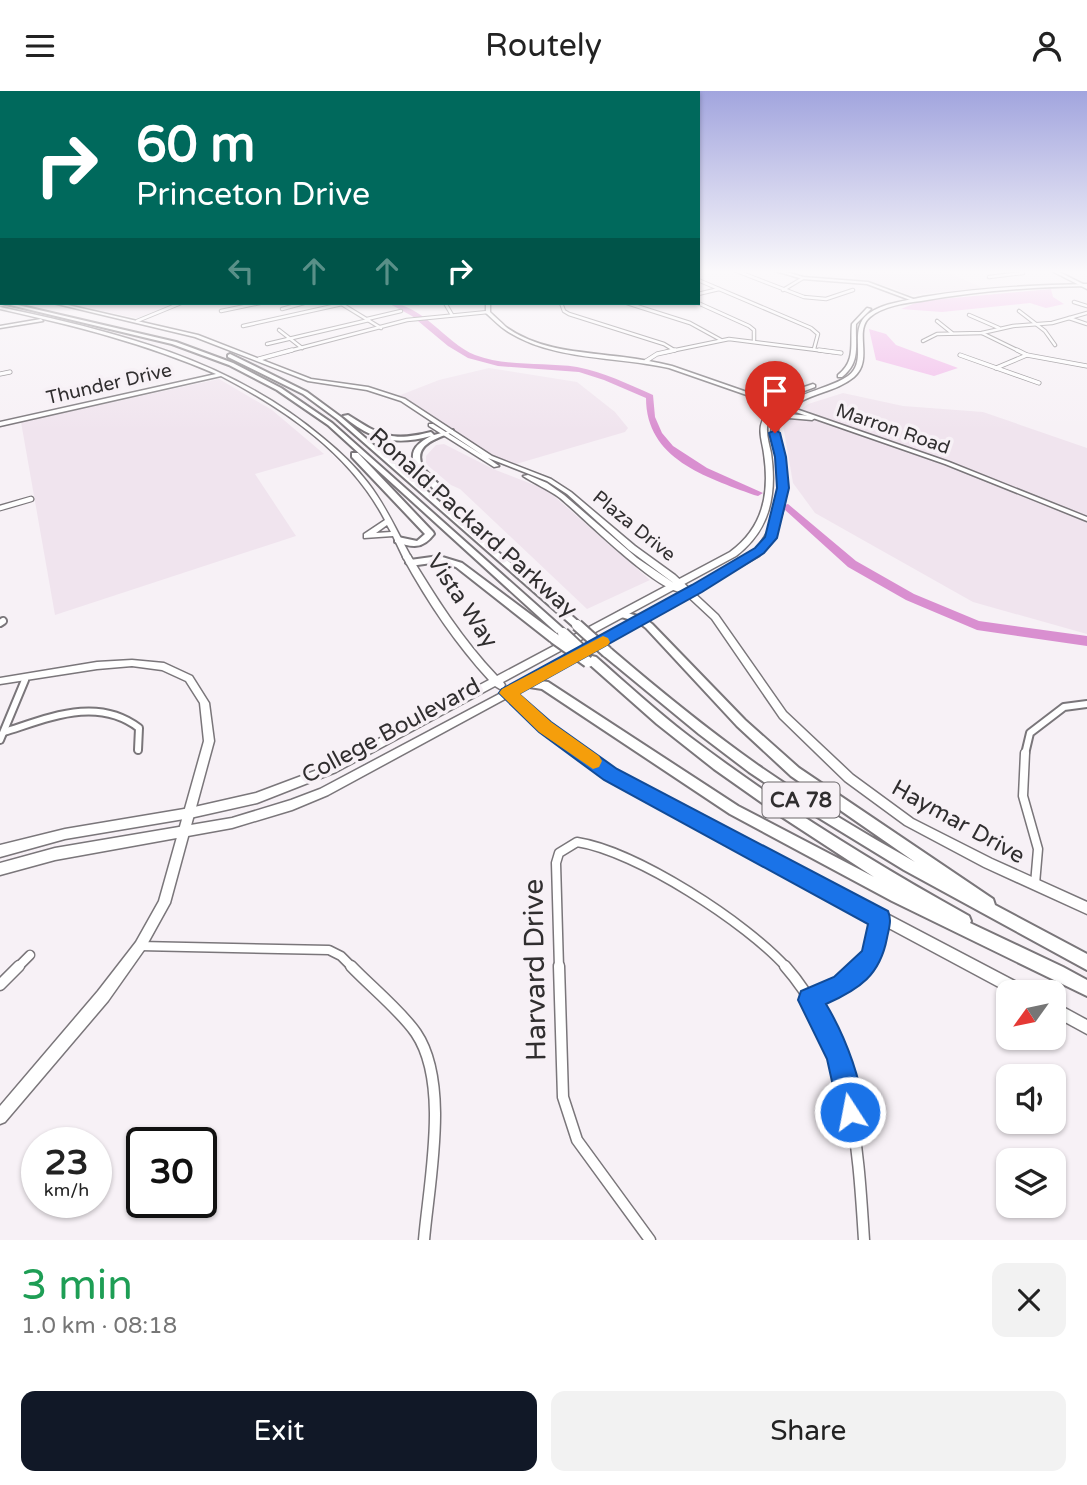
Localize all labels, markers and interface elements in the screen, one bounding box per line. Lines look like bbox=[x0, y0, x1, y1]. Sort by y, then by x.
icon: menu bbox=[21, 27, 59, 65]
text: Routely bbox=[485, 27, 602, 65]
icon: person bbox=[1028, 27, 1066, 65]
text: 60 m bbox=[136, 116, 255, 175]
icon: right bbox=[21, 119, 112, 210]
text: Princeton Drive bbox=[136, 176, 370, 214]
icon: left bbox=[222, 252, 260, 290]
icon: ahead bbox=[295, 252, 333, 290]
icon: ahead bbox=[368, 252, 406, 290]
icon: right bbox=[441, 252, 479, 290]
street label: Thunder Drive bbox=[44, 359, 174, 409]
pin bbox=[745, 361, 805, 433]
icon: arrive bbox=[756, 372, 794, 410]
street label: Marron Road bbox=[833, 399, 953, 459]
street label: Ronald Packard Parkway bbox=[363, 422, 583, 624]
street label: Plaza Drive bbox=[588, 486, 680, 566]
street label: Vista Way bbox=[420, 549, 504, 653]
street label: College Boulevard bbox=[297, 672, 485, 790]
street label: Haymar Drive bbox=[887, 774, 1029, 870]
road number: CA 78 bbox=[762, 783, 840, 817]
street label: Harvard Drive bbox=[516, 879, 554, 1061]
north arrow bbox=[996, 980, 1066, 1050]
map controls bbox=[996, 980, 1066, 1218]
button: sound bbox=[996, 1064, 1066, 1134]
position arrow bbox=[813, 1075, 887, 1149]
speed limit sign: 30 bbox=[126, 1127, 217, 1218]
text: 23 bbox=[45, 1142, 88, 1184]
button: layers bbox=[996, 1148, 1066, 1218]
text: km/h bbox=[44, 1179, 89, 1201]
text: 3 min bbox=[21, 1260, 133, 1311]
button: close bbox=[992, 1263, 1066, 1337]
text: 1.0 km · 08:18 bbox=[21, 1312, 177, 1340]
button: Exit bbox=[21, 1391, 537, 1471]
button: Share bbox=[551, 1391, 1066, 1471]

